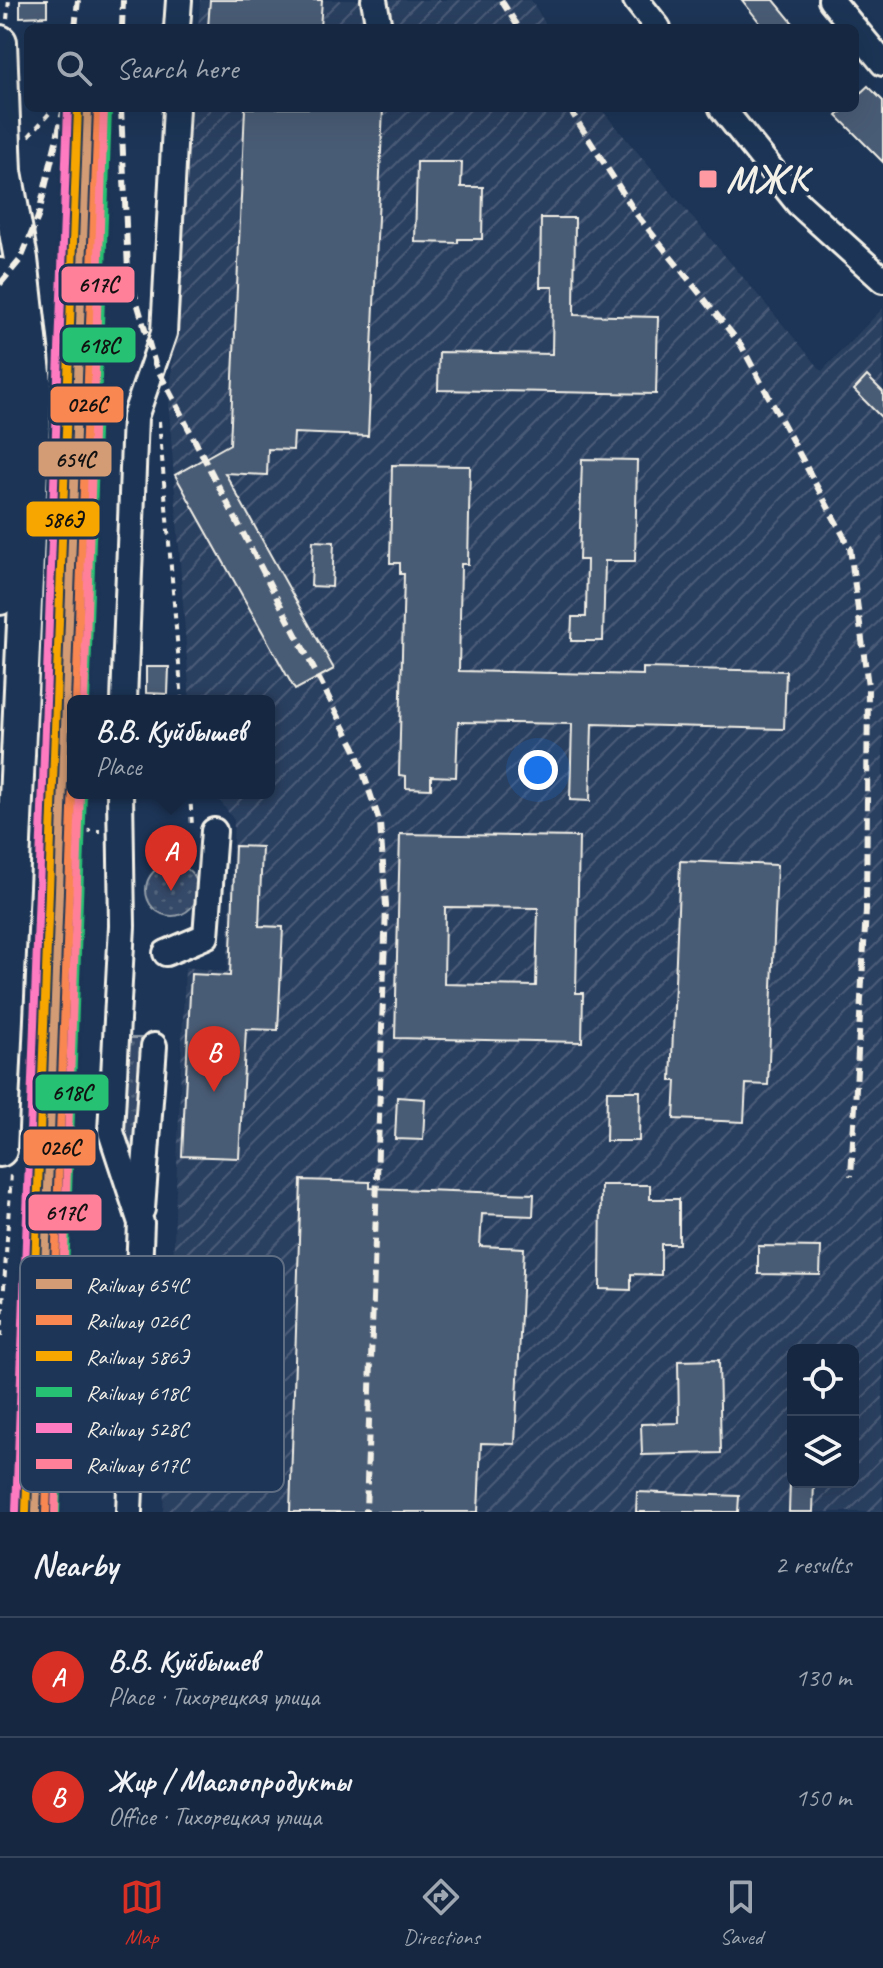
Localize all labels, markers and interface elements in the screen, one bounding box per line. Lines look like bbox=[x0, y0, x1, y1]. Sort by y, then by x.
search box bbox=[24, 24, 859, 112]
icon: search bbox=[52, 46, 96, 90]
text: Search here bbox=[116, 49, 238, 87]
place label: МЖК bbox=[726, 156, 813, 203]
marker: МЖК bbox=[697, 168, 719, 190]
line badge: 617C bbox=[60, 265, 136, 304]
text: 617C bbox=[78, 271, 122, 299]
line badge: 618С bbox=[61, 326, 137, 364]
text: 618С bbox=[79, 332, 123, 360]
line badge: 026С bbox=[49, 385, 125, 424]
text: 026С bbox=[67, 391, 111, 419]
line badge: 654С bbox=[37, 440, 113, 478]
text: 654С bbox=[55, 446, 98, 474]
line badge: 586Э bbox=[25, 500, 101, 538]
text: 586Э bbox=[43, 506, 85, 534]
popup bbox=[67, 695, 275, 799]
text: В.В. Куйбышев bbox=[96, 712, 246, 750]
text: Place bbox=[96, 750, 141, 783]
your location bbox=[518, 750, 558, 790]
pin: A bbox=[145, 825, 197, 891]
pin: B bbox=[188, 1026, 240, 1092]
line badge: 618С bbox=[34, 1073, 110, 1112]
text: 618С bbox=[52, 1079, 96, 1107]
line badge: 026С bbox=[22, 1128, 97, 1167]
text: 026С bbox=[40, 1134, 84, 1162]
line badge: 617C bbox=[27, 1193, 103, 1232]
text: 617C bbox=[45, 1199, 89, 1227]
legend bbox=[20, 1256, 284, 1492]
text: Railway 654С bbox=[86, 1271, 191, 1299]
text: Railway 026С bbox=[86, 1307, 191, 1335]
text: Railway 586Э bbox=[86, 1343, 191, 1371]
map controls bbox=[787, 1344, 859, 1488]
button: locate bbox=[787, 1344, 859, 1416]
text: Railway 618С bbox=[86, 1379, 191, 1407]
text: Railway 528С bbox=[86, 1415, 191, 1443]
button: layers bbox=[787, 1416, 859, 1488]
text: Railway 617C bbox=[86, 1451, 191, 1479]
text: Nearby bbox=[32, 1543, 118, 1586]
text: 2 results bbox=[775, 1548, 851, 1581]
text: В.В. Куйбышев bbox=[108, 1642, 258, 1680]
text: A bbox=[51, 1661, 65, 1694]
text: 130 m bbox=[795, 1661, 851, 1694]
text: Place · Тихорецкая улица bbox=[108, 1680, 319, 1713]
text: Жир / Маслопродукты bbox=[108, 1762, 350, 1800]
text: B bbox=[51, 1781, 65, 1814]
text: 150 m bbox=[795, 1781, 851, 1814]
text: Office · Тихорецкая улица bbox=[108, 1800, 321, 1833]
tab: Map bbox=[120, 1875, 164, 1951]
tab: Directions bbox=[403, 1875, 480, 1951]
tab: Saved bbox=[719, 1875, 763, 1951]

